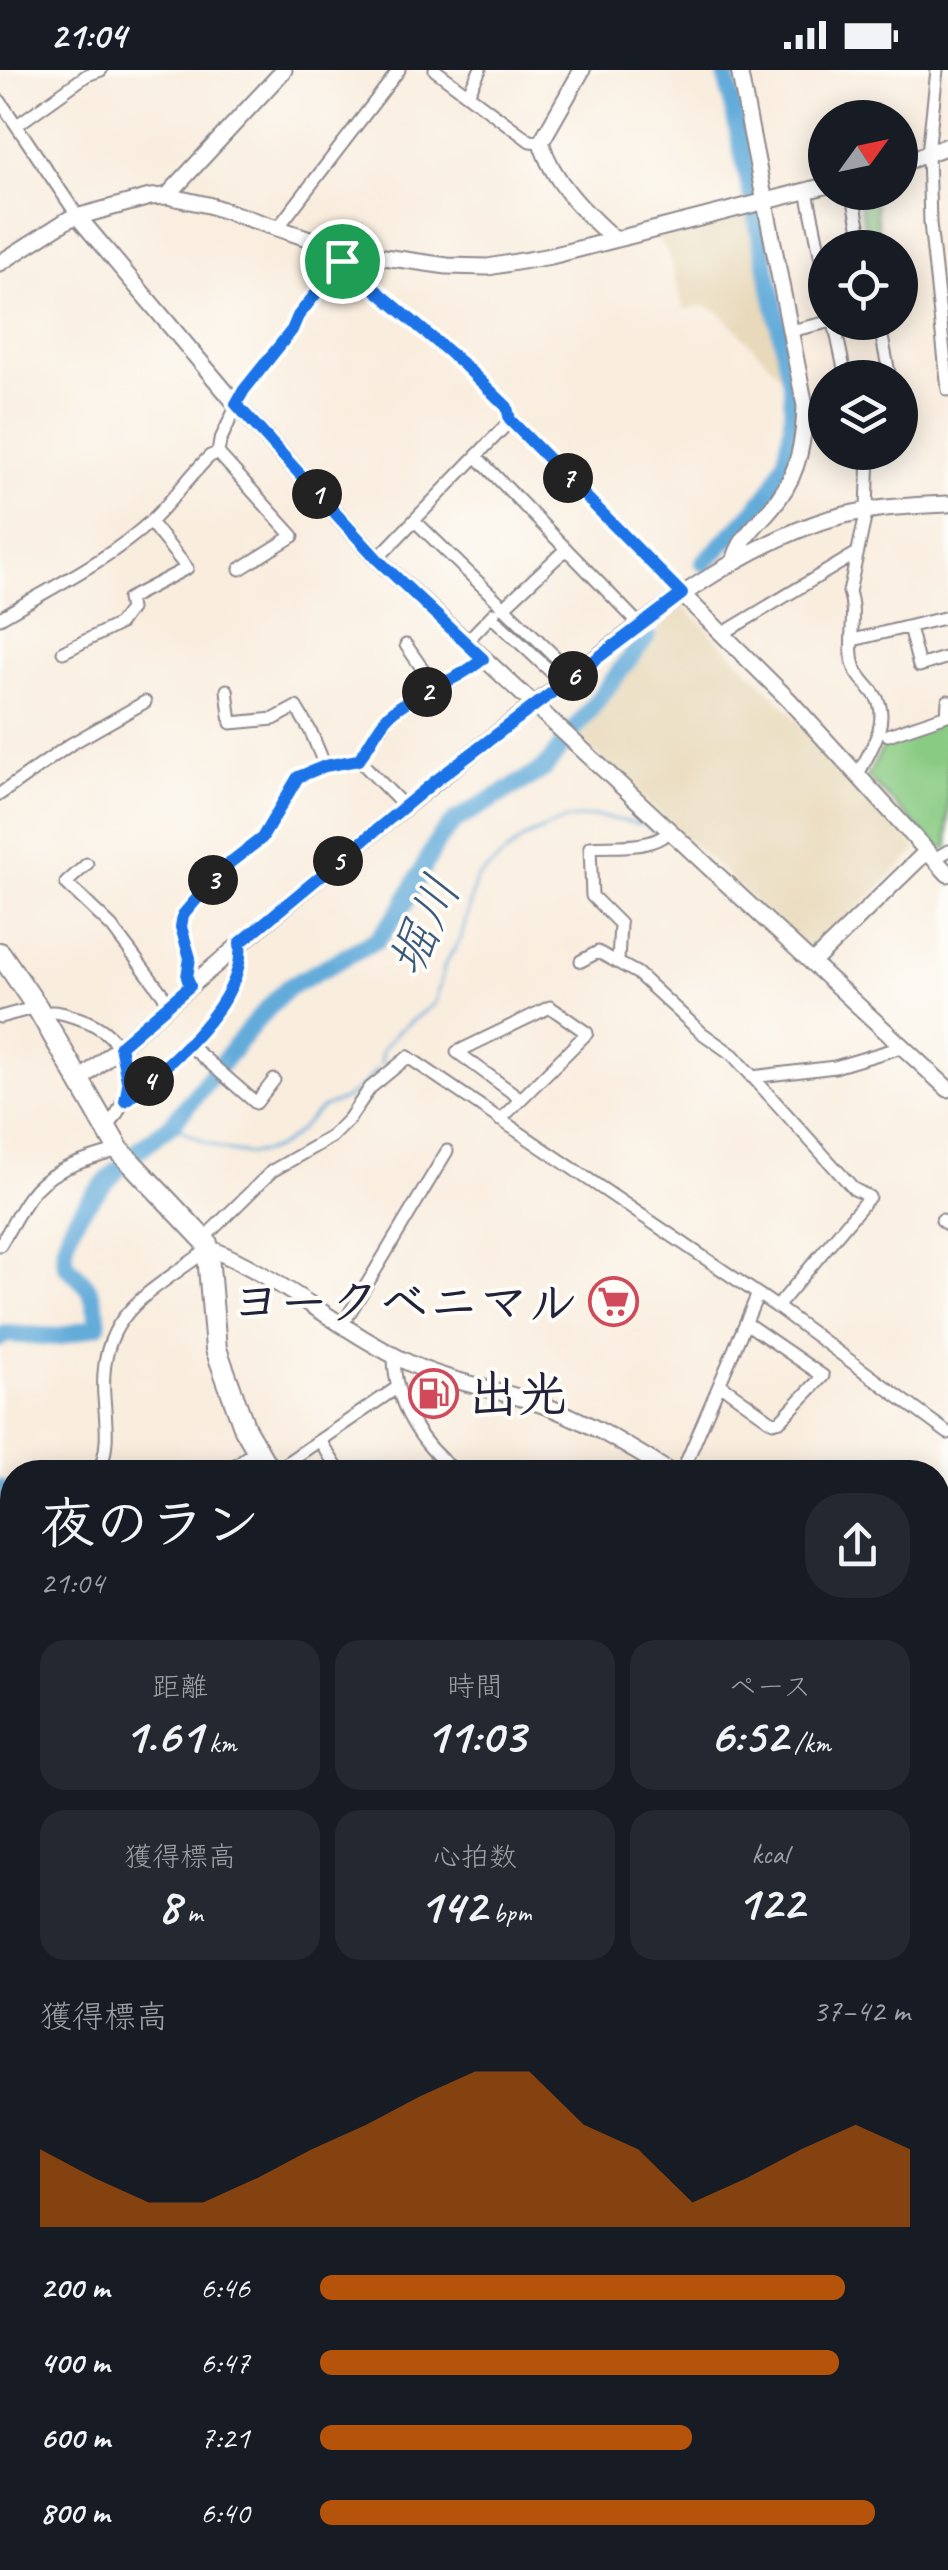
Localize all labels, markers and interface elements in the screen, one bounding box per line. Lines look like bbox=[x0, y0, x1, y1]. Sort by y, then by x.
text: 21:04 bbox=[50, 12, 126, 59]
north arrow bbox=[808, 100, 918, 210]
map controls bbox=[808, 100, 918, 470]
pin bbox=[300, 219, 385, 304]
button: locate bbox=[808, 230, 918, 340]
icon: arrive bbox=[315, 234, 370, 289]
button: layers bbox=[808, 360, 918, 470]
pin: 7 bbox=[543, 453, 593, 503]
text: 7 bbox=[562, 460, 574, 495]
pin: 1 bbox=[292, 469, 342, 519]
text: 1 bbox=[311, 476, 323, 511]
pin: 6 bbox=[548, 651, 598, 701]
text: 6 bbox=[566, 658, 580, 693]
pin: 2 bbox=[402, 667, 452, 717]
text: 2 bbox=[421, 674, 433, 709]
pin: 5 bbox=[313, 836, 363, 886]
text: 5 bbox=[332, 843, 344, 878]
pin: 3 bbox=[188, 855, 238, 905]
text: 3 bbox=[207, 862, 219, 897]
water label: 堀川 bbox=[373, 865, 475, 987]
pin: 4 bbox=[124, 1056, 174, 1106]
text: 4 bbox=[143, 1063, 155, 1098]
place label: ヨークベニマル bbox=[232, 1271, 578, 1334]
supermarket icon: ヨークベニマル bbox=[587, 1276, 639, 1328]
place label: 出光 bbox=[468, 1363, 568, 1426]
fuel station icon: 出光 bbox=[407, 1368, 459, 1420]
text: 夜のラン bbox=[40, 1489, 260, 1559]
button: share bbox=[805, 1493, 910, 1598]
text: 21:04 bbox=[40, 1562, 104, 1603]
text: 距離 bbox=[152, 1669, 208, 1704]
text: 時間 bbox=[447, 1669, 503, 1704]
text: ペース bbox=[729, 1669, 811, 1704]
text: 1.61 bbox=[124, 1704, 202, 1767]
text: 11:03 bbox=[425, 1704, 525, 1767]
text: 6:52 bbox=[709, 1704, 787, 1767]
text: km bbox=[202, 1725, 236, 1760]
text: /km bbox=[787, 1725, 831, 1760]
text: kcal bbox=[751, 1836, 789, 1871]
text: 獲得標高 bbox=[124, 1839, 236, 1874]
text: 心拍数 bbox=[433, 1839, 517, 1874]
text: 122 bbox=[736, 1871, 804, 1934]
text: 8 bbox=[158, 1874, 180, 1937]
text: 142 bbox=[419, 1874, 486, 1937]
text: m bbox=[180, 1895, 202, 1930]
text: bpm bbox=[486, 1895, 531, 1930]
text: 37–42 m bbox=[812, 1990, 910, 2031]
text: 獲得標高 bbox=[40, 1996, 168, 2037]
text: 200 m bbox=[40, 2267, 109, 2308]
text: 6:46 bbox=[200, 2267, 250, 2308]
text: 400 m bbox=[40, 2342, 109, 2383]
text: 6:47 bbox=[200, 2342, 250, 2383]
text: 600 m bbox=[40, 2417, 110, 2458]
text: 7:21 bbox=[200, 2417, 250, 2458]
text: 800 m bbox=[40, 2492, 109, 2533]
text: 6:40 bbox=[200, 2492, 250, 2533]

